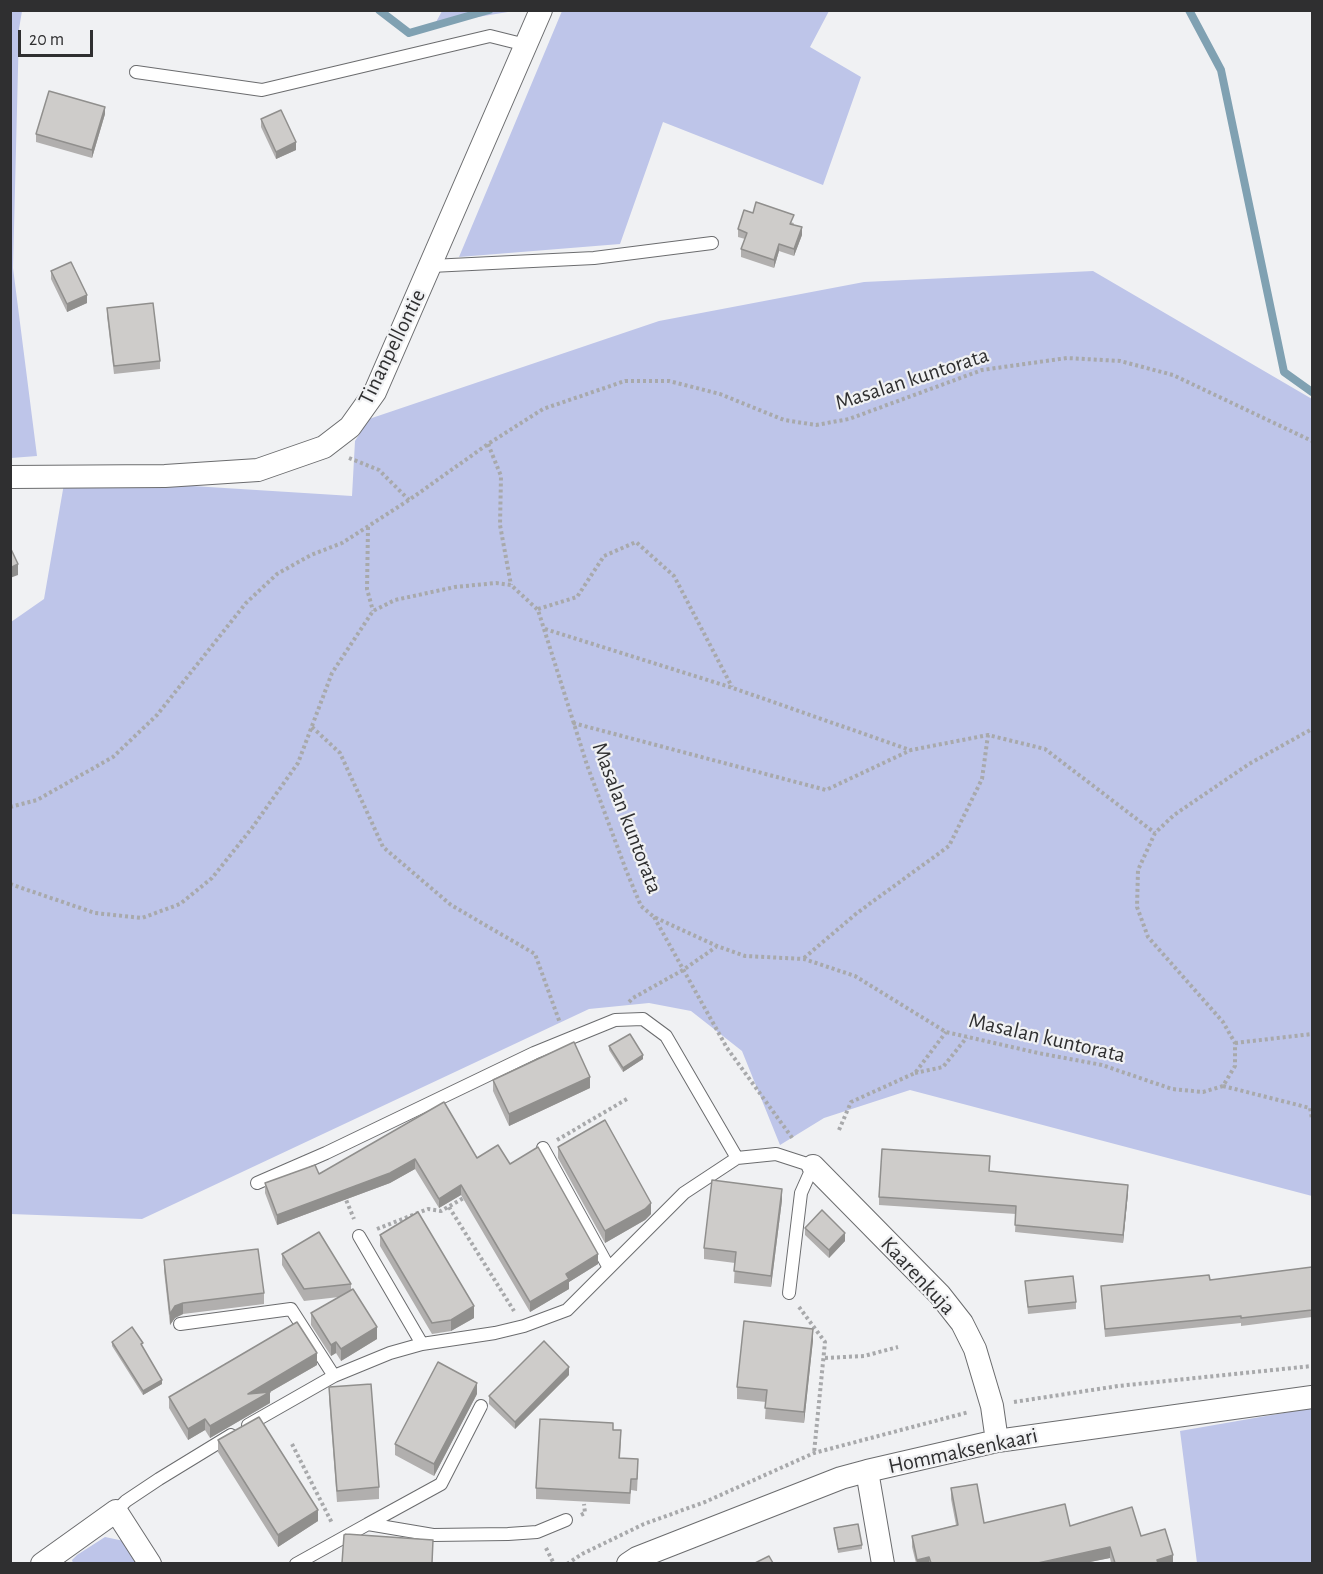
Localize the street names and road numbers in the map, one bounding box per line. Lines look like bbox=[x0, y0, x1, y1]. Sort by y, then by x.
street label: Tinanpellontie bbox=[353, 285, 431, 409]
street label: Masalan kuntorata bbox=[832, 342, 992, 416]
street label: Masalan kuntorata bbox=[586, 739, 668, 897]
street label: Masalan kuntorata bbox=[966, 1007, 1128, 1069]
street label: Kaarenkuja bbox=[875, 1231, 961, 1321]
street label: Hommaksenkaari bbox=[886, 1422, 1040, 1480]

